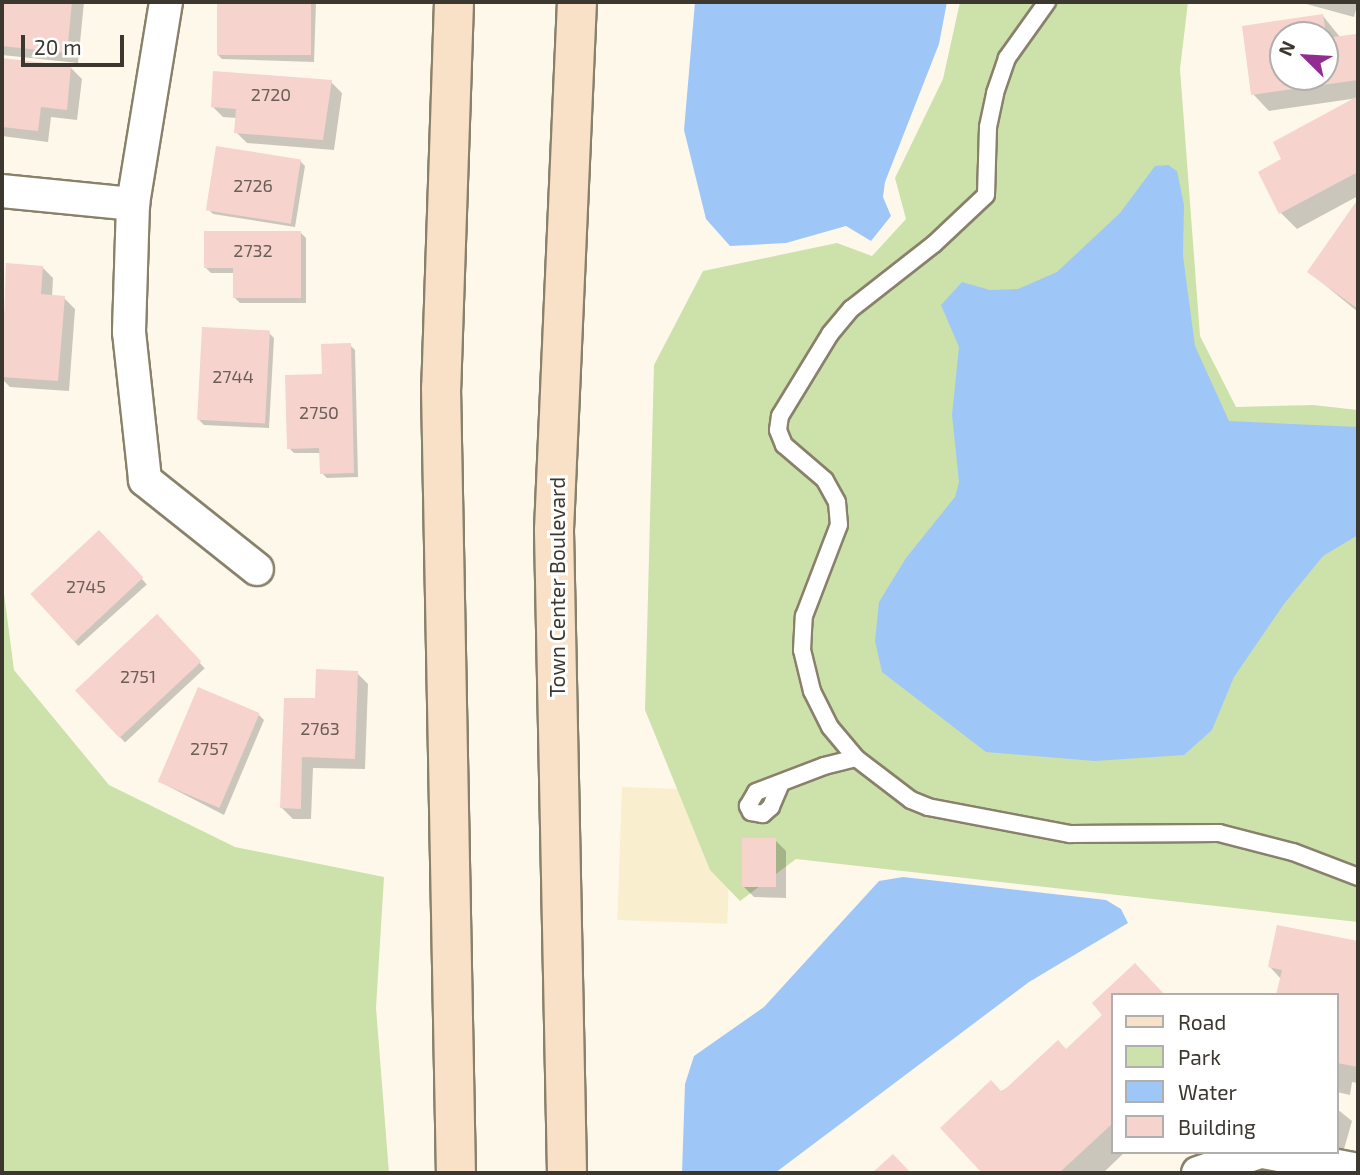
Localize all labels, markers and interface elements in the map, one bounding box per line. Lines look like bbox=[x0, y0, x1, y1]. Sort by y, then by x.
scale bar bbox=[24, 21, 128, 65]
north arrow bbox=[1269, 21, 1339, 91]
text: 20 m bbox=[34, 34, 82, 59]
text: N bbox=[1273, 37, 1299, 59]
house number: 2720 bbox=[251, 83, 291, 105]
house number: 2726 bbox=[233, 174, 273, 196]
house number: 2732 bbox=[233, 239, 273, 261]
house number: 2744 bbox=[212, 365, 254, 387]
house number: 2750 bbox=[299, 401, 339, 423]
street label: Town Center Boulevard bbox=[544, 477, 570, 697]
house number: 2745 bbox=[66, 575, 106, 597]
house number: 2751 bbox=[120, 665, 156, 687]
house number: 2763 bbox=[300, 717, 340, 739]
house number: 2757 bbox=[190, 737, 228, 759]
legend bbox=[1112, 993, 1339, 1154]
text: Road bbox=[1178, 1009, 1226, 1034]
text: Park bbox=[1178, 1044, 1221, 1069]
text: Water bbox=[1178, 1079, 1237, 1104]
text: Building bbox=[1178, 1114, 1256, 1139]

